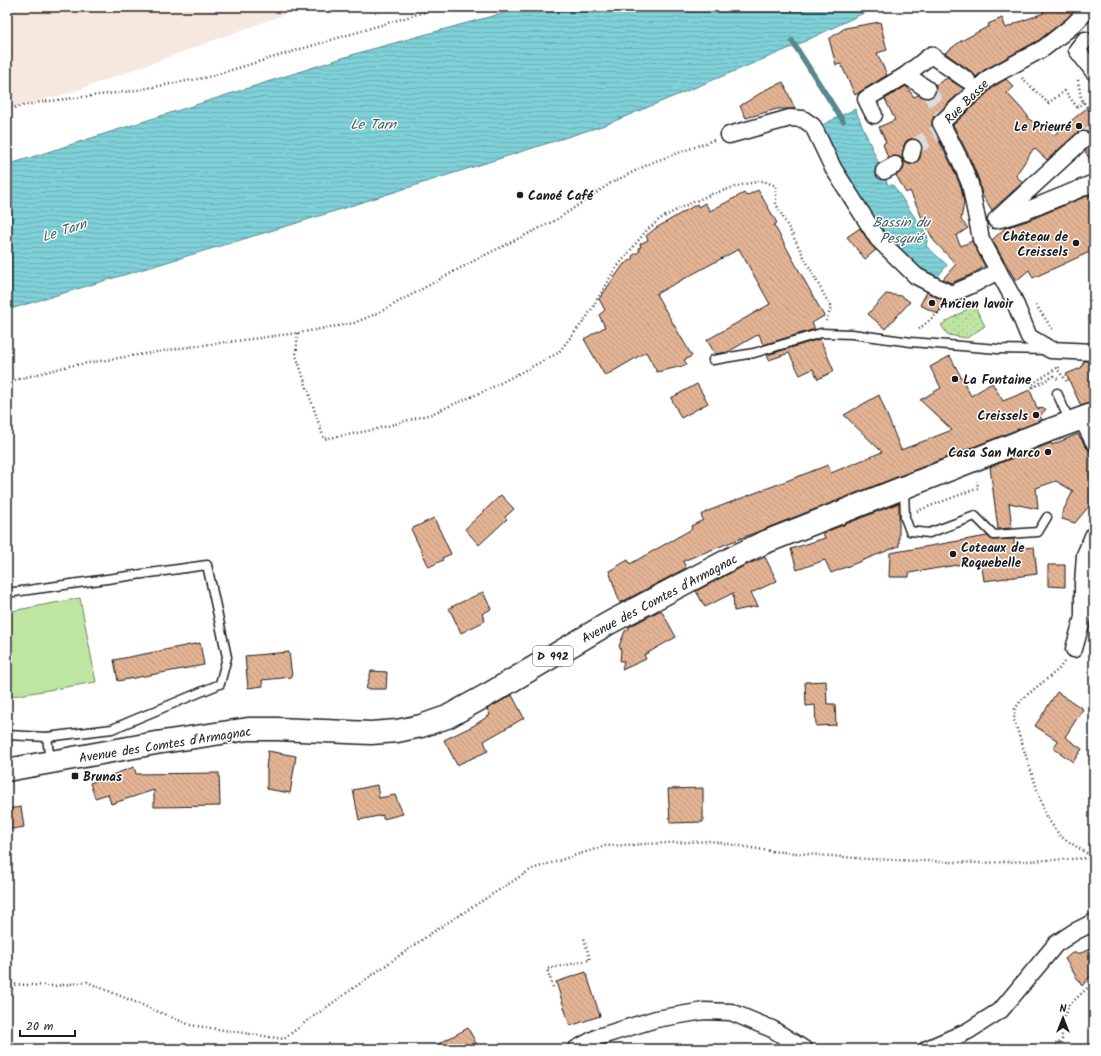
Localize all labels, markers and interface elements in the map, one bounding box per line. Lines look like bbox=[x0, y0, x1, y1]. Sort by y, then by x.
street label: Rue Basse bbox=[940, 75, 994, 129]
water label: Le Tarn bbox=[350, 114, 397, 136]
place label: Le Prieuré bbox=[1014, 117, 1072, 138]
marker: Le Prieuré bbox=[1074, 121, 1084, 131]
place label: Canoé Café bbox=[528, 186, 594, 207]
marker: Canoé Café bbox=[515, 190, 525, 200]
water label: Bassin du Pesquié bbox=[872, 212, 932, 250]
water label: Le Tarn bbox=[39, 213, 91, 248]
place label: Château de Creissels bbox=[1002, 227, 1069, 263]
marker: Château de Creissels bbox=[1071, 238, 1081, 248]
place label: Ancien lavoir bbox=[940, 294, 1015, 315]
marker: Ancien lavoir bbox=[927, 298, 937, 308]
place label: La Fontaine bbox=[963, 370, 1032, 391]
marker: La Fontaine bbox=[950, 374, 960, 384]
place label: Creissels bbox=[978, 406, 1028, 427]
marker: Creissels bbox=[1031, 410, 1041, 420]
place label: Casa San Marco bbox=[948, 443, 1040, 464]
marker: Casa San Marco bbox=[1043, 447, 1053, 457]
place label: Coteaux de Roquebelle bbox=[961, 538, 1025, 574]
street label: Avenue des Comtes d'Armagnac bbox=[578, 549, 742, 649]
marker: Coteaux de Roquebelle bbox=[948, 549, 958, 559]
road number: D 992 bbox=[533, 646, 573, 666]
street label: Avenue des Comtes d'Armagnac bbox=[78, 721, 253, 769]
place label: Brunas bbox=[83, 767, 122, 788]
marker: Brunas bbox=[70, 771, 80, 781]
north arrow bbox=[1043, 998, 1083, 1038]
text: N bbox=[1060, 1000, 1067, 1018]
scale bar bbox=[20, 1012, 75, 1038]
text: 20 m bbox=[26, 1017, 54, 1036]

